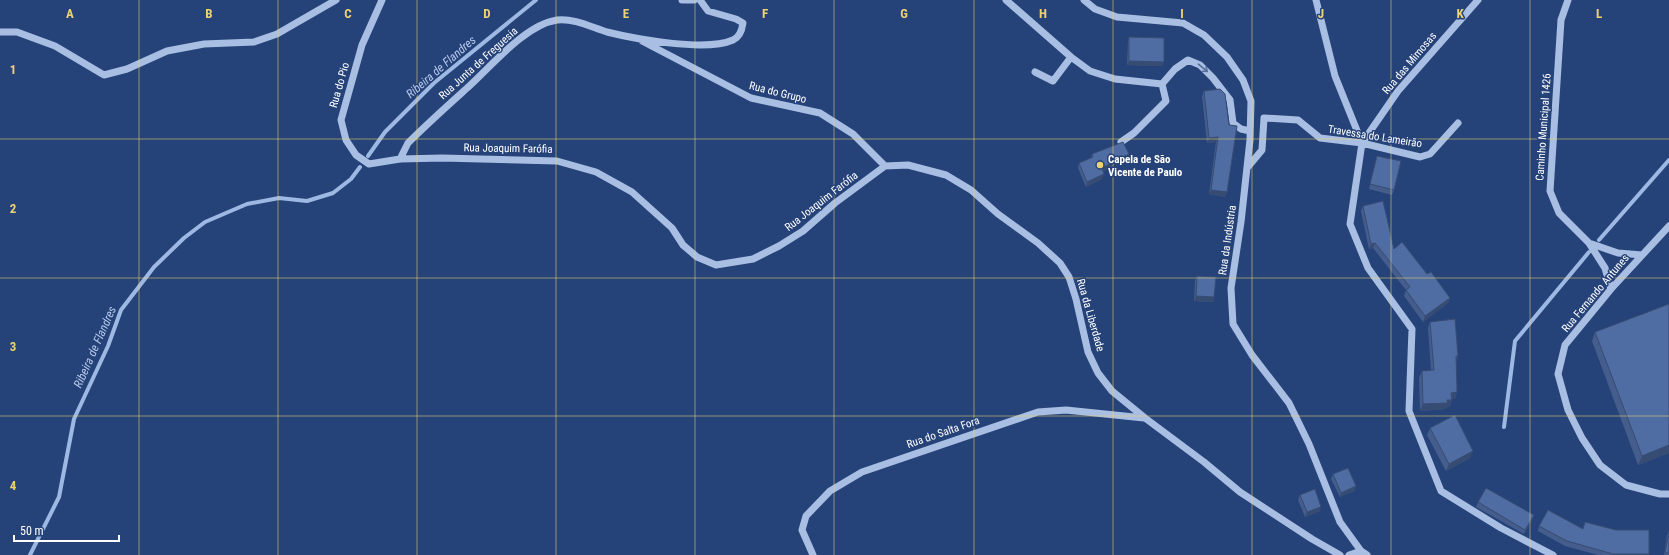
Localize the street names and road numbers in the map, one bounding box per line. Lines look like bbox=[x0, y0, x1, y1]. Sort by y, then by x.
street label: Rua Junta de Freguesia bbox=[436, 25, 520, 102]
street label: Rua das Mimosas bbox=[1380, 30, 1439, 97]
street label: Rua do Pio bbox=[327, 60, 352, 109]
street label: Caminho Municipal 1426 bbox=[1533, 73, 1554, 181]
street label: Rua do Grupo bbox=[748, 79, 808, 106]
street label: Travessa do Lameirão bbox=[1327, 123, 1423, 150]
street label: Rua Joaquim Farófia bbox=[463, 141, 553, 156]
street label: Rua Joaquim Farófia bbox=[782, 169, 860, 234]
street label: Rua da Indústria bbox=[1216, 204, 1239, 276]
street label: Rua Fernando Antunes bbox=[1559, 252, 1632, 335]
street label: Rua da Liberdade bbox=[1074, 277, 1107, 353]
street label: Rua do Salta Fora bbox=[905, 414, 981, 451]

